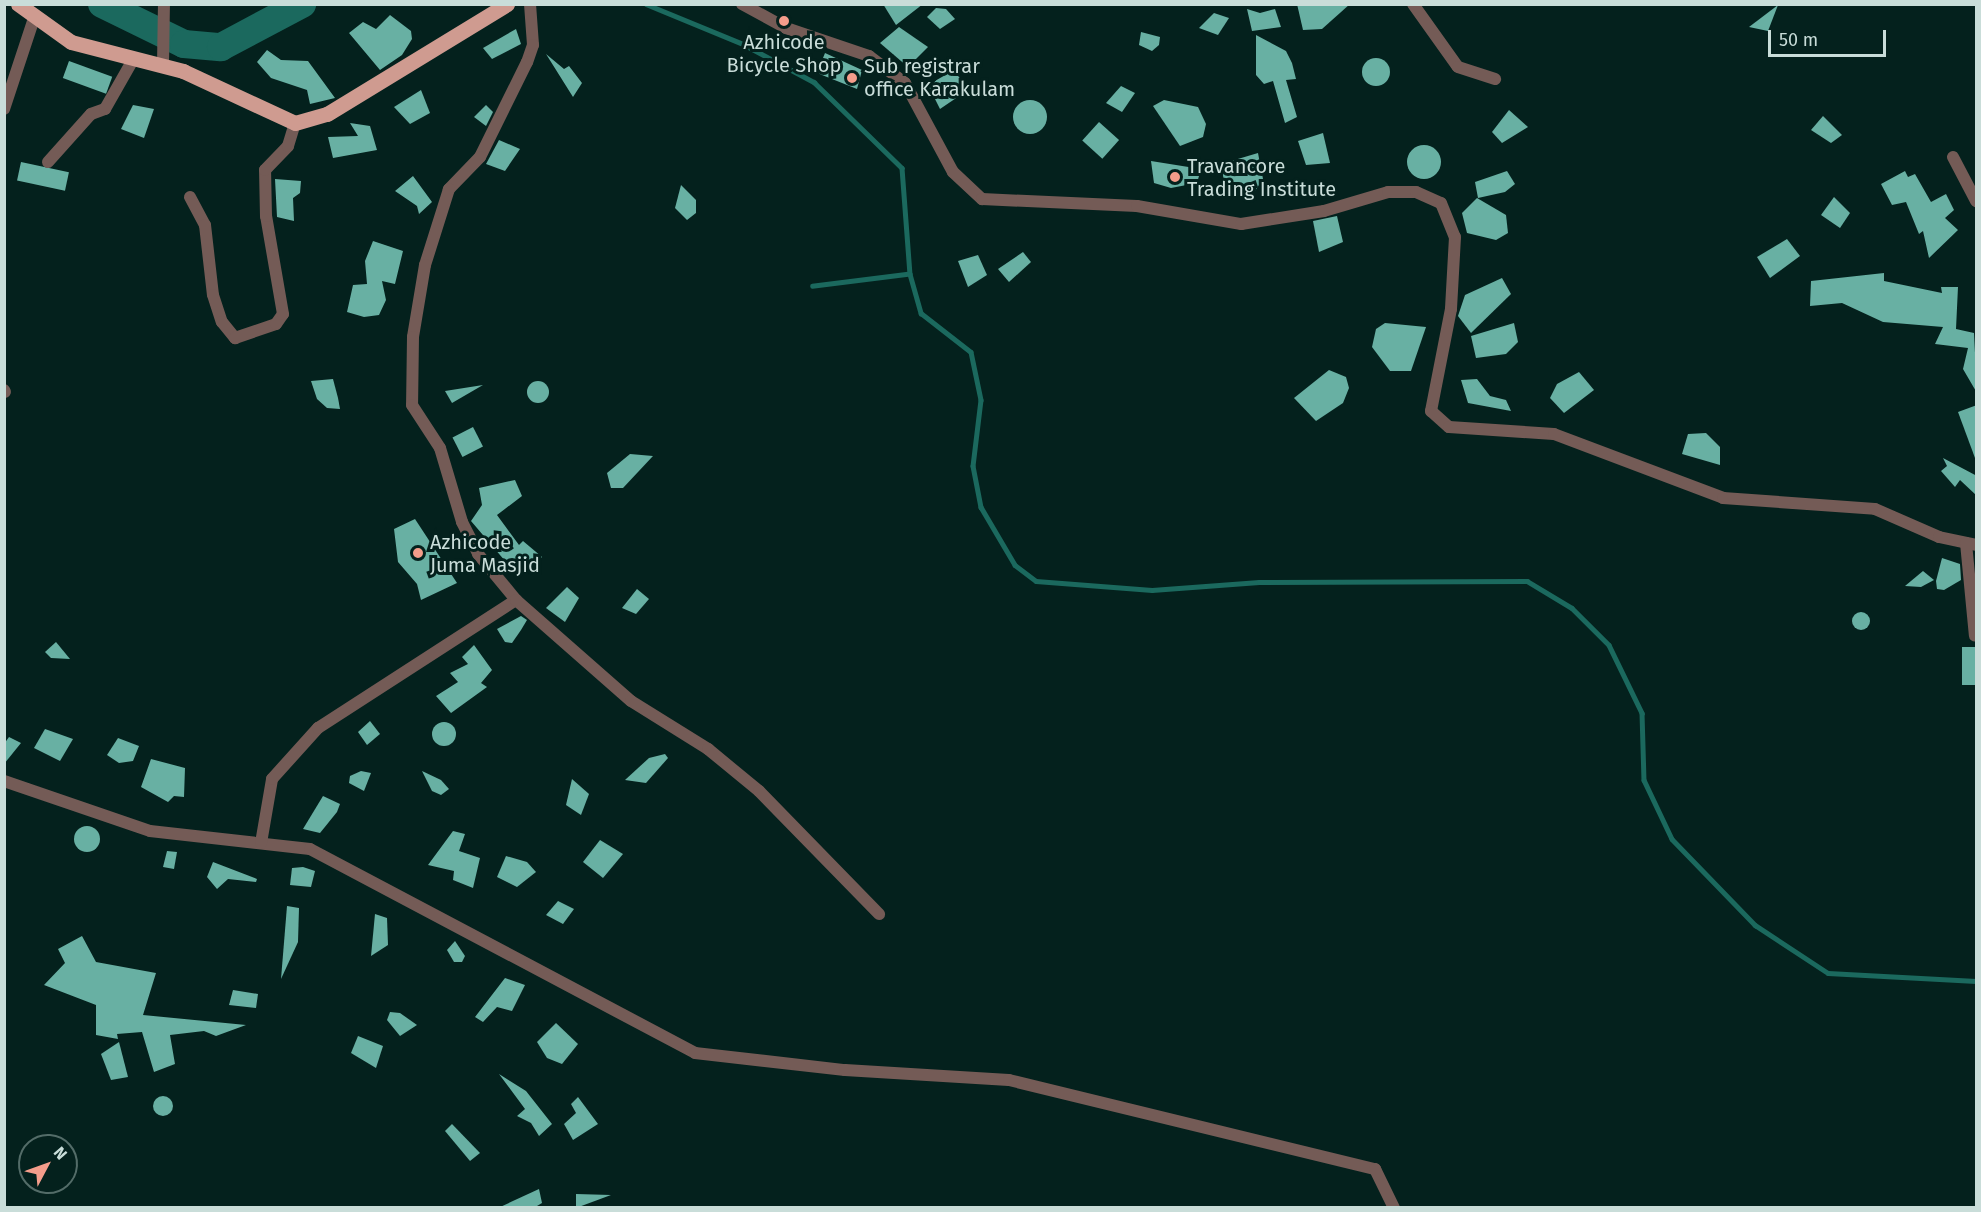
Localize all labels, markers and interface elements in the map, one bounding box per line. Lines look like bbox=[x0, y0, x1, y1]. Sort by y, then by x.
marker: Azhicode Bicycle Shop bbox=[777, 14, 791, 28]
scale bar bbox=[1771, 18, 1890, 56]
text: 50 m bbox=[1779, 29, 1818, 51]
place label: Azhicode Bicycle Shop bbox=[727, 30, 841, 77]
place label: Sub registrar office Karakulam bbox=[864, 54, 1015, 101]
marker: Sub registrar office Karakulam bbox=[845, 71, 859, 85]
place label: Travancore Trading Institute bbox=[1187, 154, 1336, 201]
marker: Travancore Trading Institute bbox=[1168, 170, 1182, 184]
place label: Azhicode Juma Masjid bbox=[430, 530, 540, 577]
marker: Azhicode Juma Masjid bbox=[411, 546, 425, 560]
north arrow bbox=[18, 1134, 78, 1194]
text: N bbox=[50, 1143, 71, 1163]

